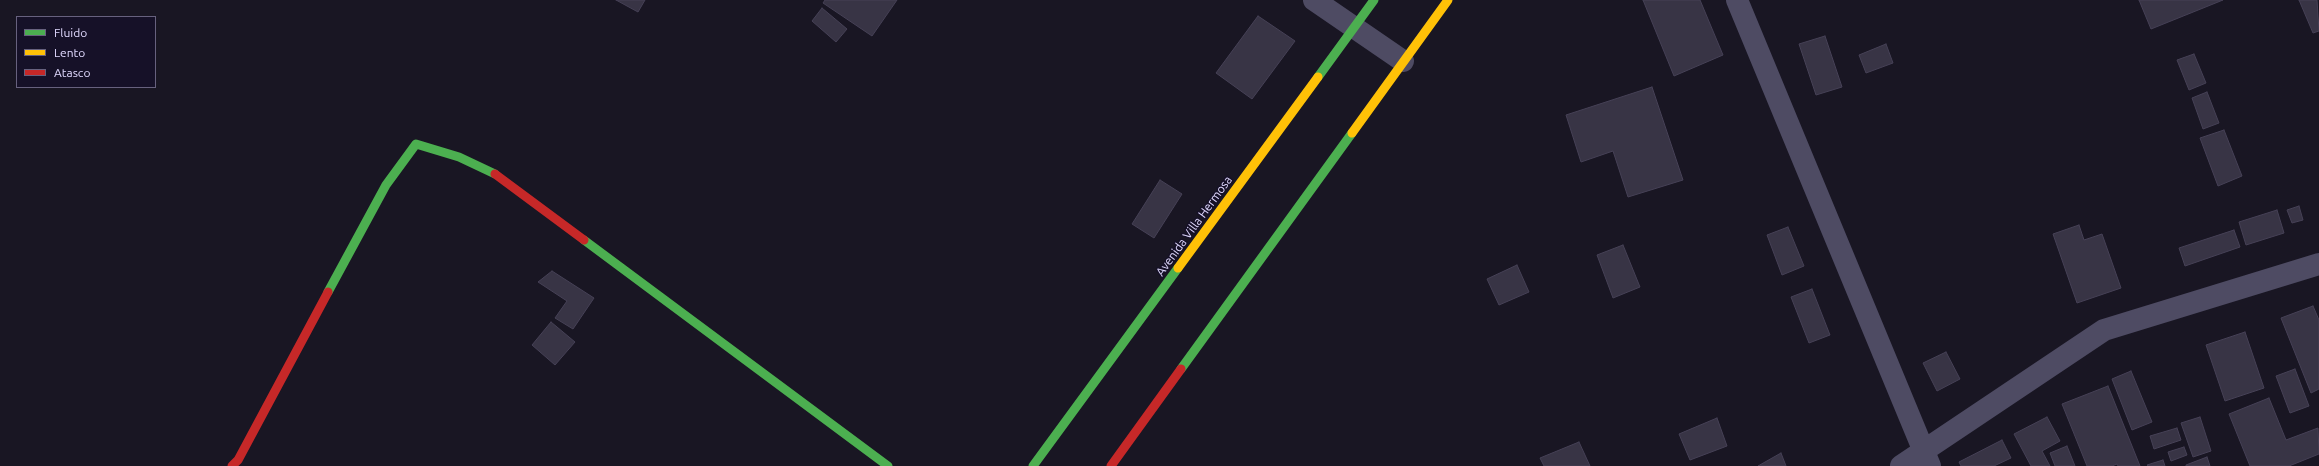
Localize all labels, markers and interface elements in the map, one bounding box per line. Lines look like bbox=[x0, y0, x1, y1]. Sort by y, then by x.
legend bbox=[16, 16, 156, 88]
text: Fluido bbox=[54, 26, 87, 39]
text: Lento bbox=[54, 46, 85, 59]
text: Atasco bbox=[54, 66, 90, 79]
street label: Avenida Villa Hermosa bbox=[1153, 173, 1235, 279]

